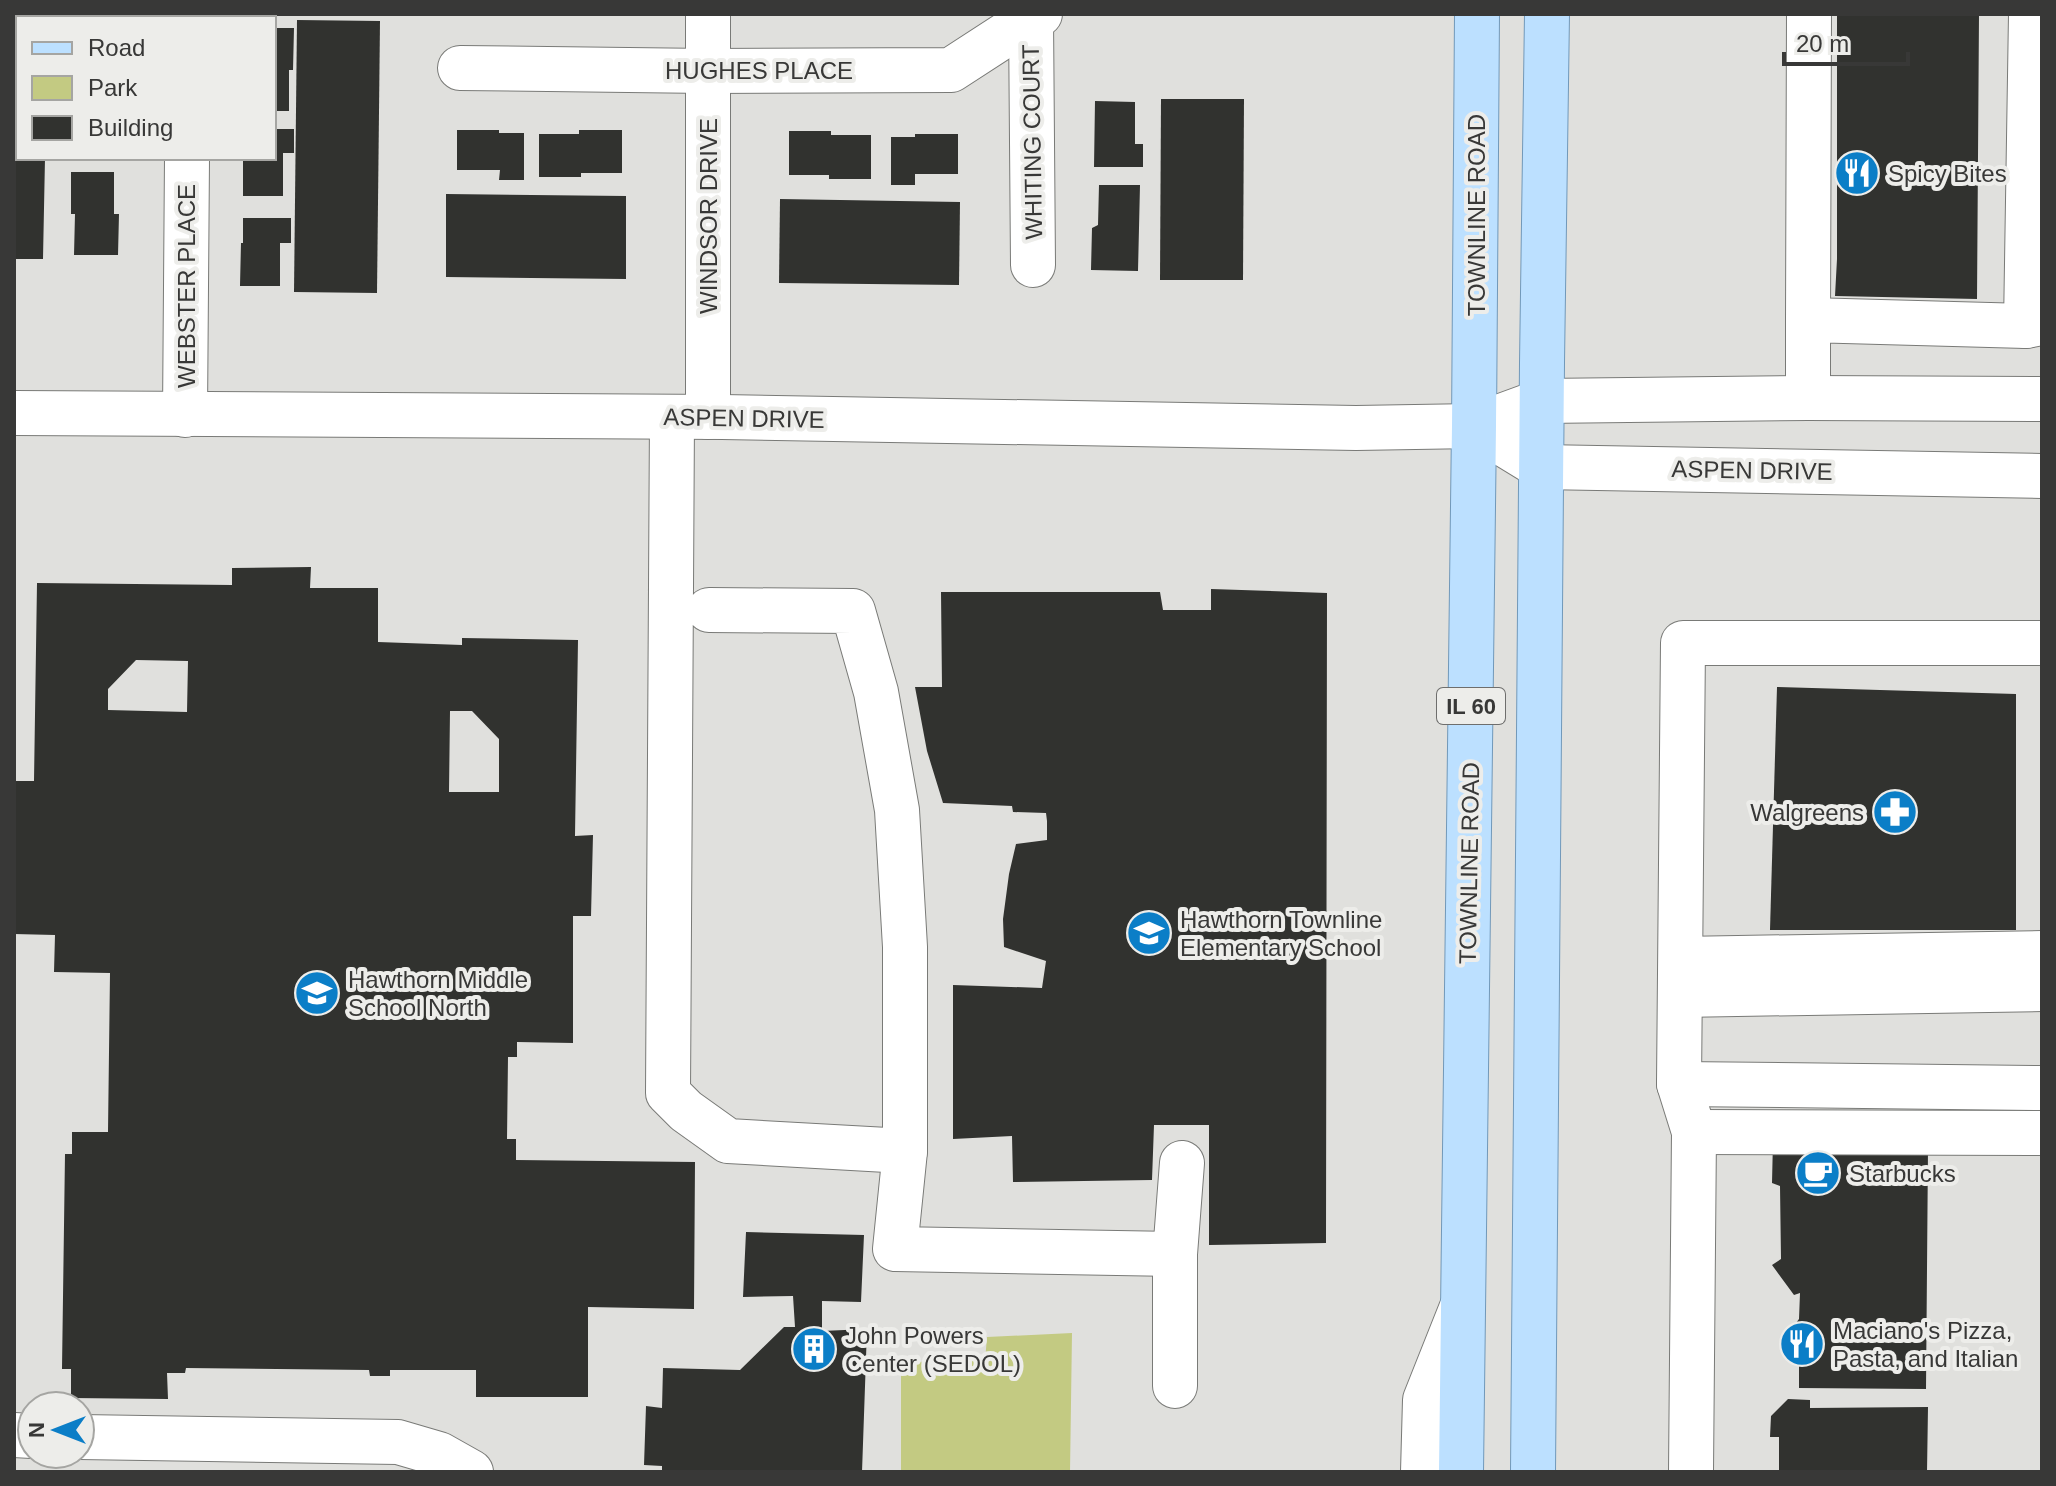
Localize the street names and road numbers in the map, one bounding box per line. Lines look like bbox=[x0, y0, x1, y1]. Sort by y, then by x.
street label: WHITING COURT bbox=[1017, 44, 1047, 240]
street label: HUGHES PLACE bbox=[665, 57, 853, 84]
street label: TOWNLINE ROAD bbox=[1463, 114, 1490, 316]
street label: WINDSOR DRIVE bbox=[695, 118, 722, 314]
street label: WEBSTER PLACE bbox=[173, 184, 200, 388]
street label: ASPEN DRIVE bbox=[663, 403, 825, 433]
street label: ASPEN DRIVE bbox=[1671, 455, 1833, 485]
road number: IL 60 bbox=[1437, 688, 1505, 724]
street label: TOWNLINE ROAD bbox=[1454, 762, 1484, 964]

